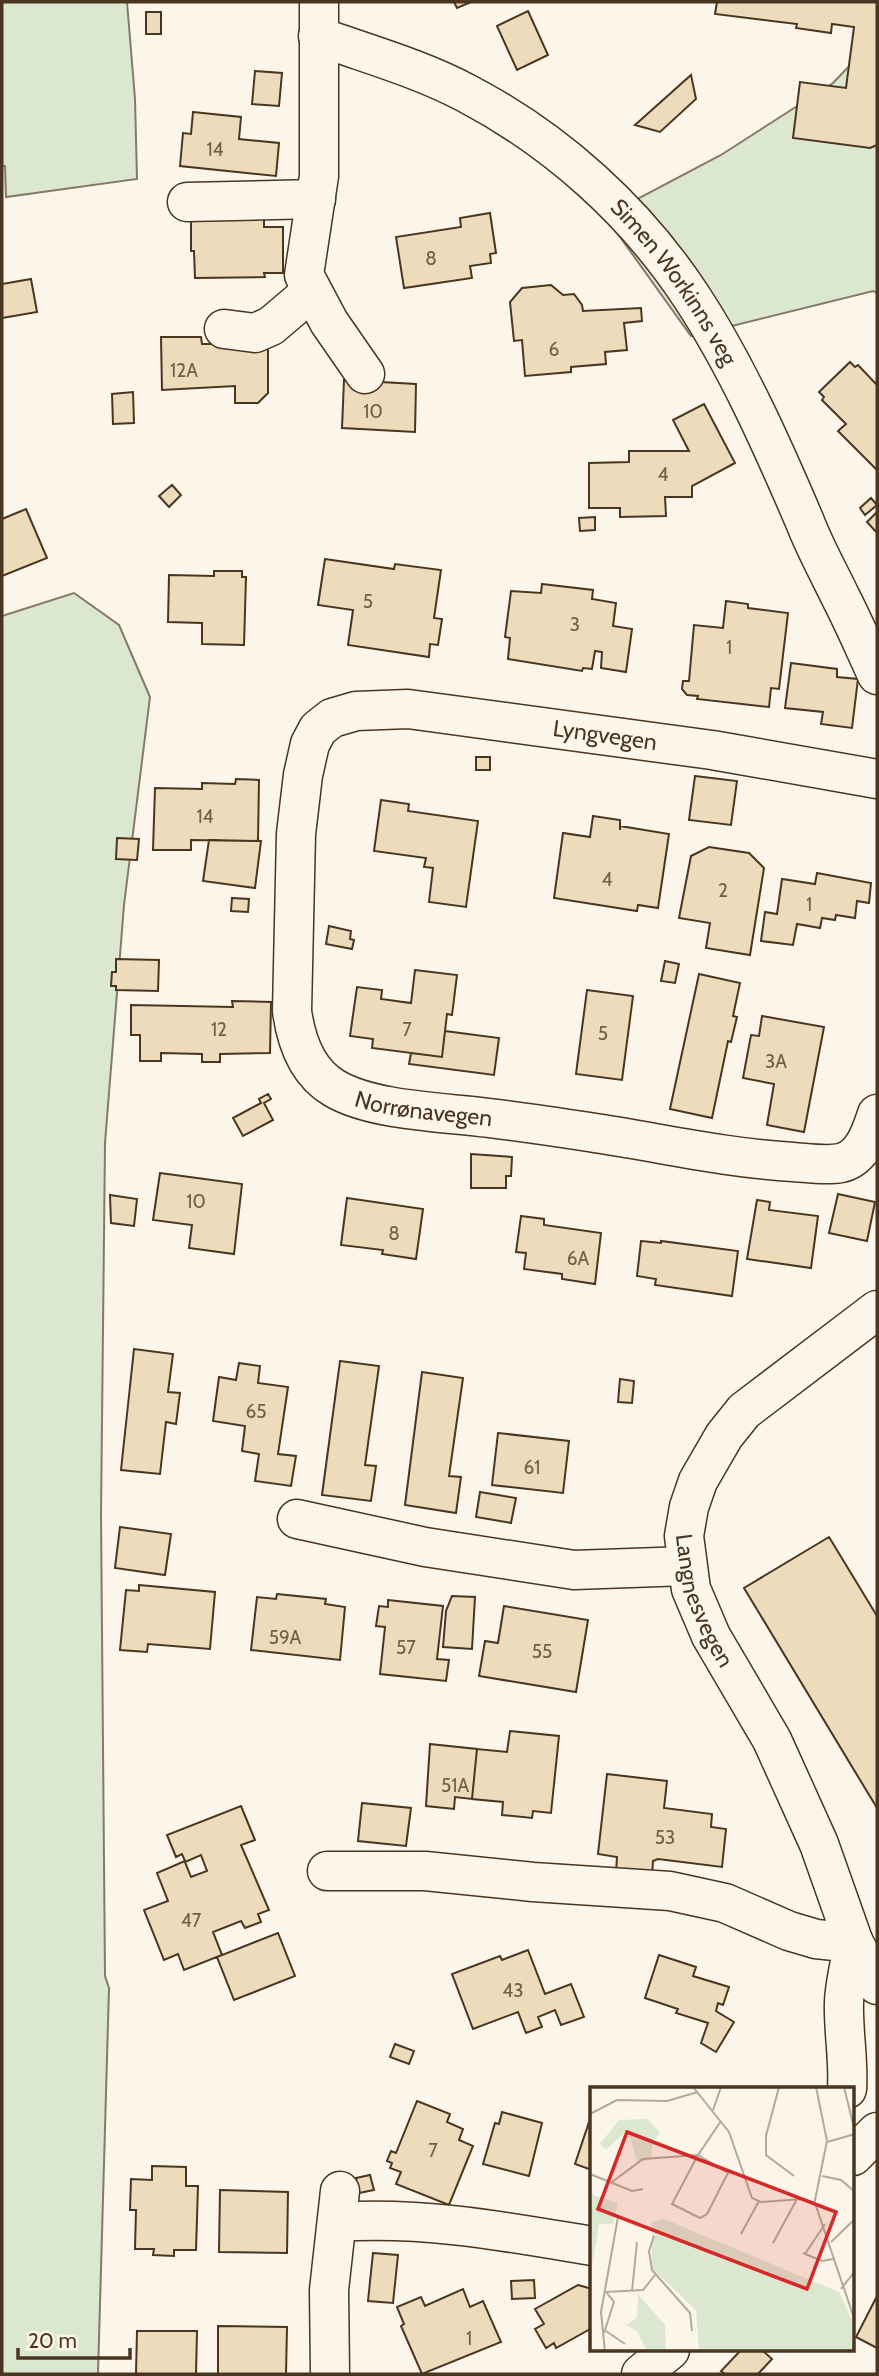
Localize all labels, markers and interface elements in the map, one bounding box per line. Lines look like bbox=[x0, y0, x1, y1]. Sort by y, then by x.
house number: 14 bbox=[206, 138, 224, 161]
street label: Simen Workinns veg bbox=[605, 193, 744, 371]
house number: 8 bbox=[425, 247, 437, 270]
house number: 6 bbox=[549, 338, 559, 361]
house number: 12A bbox=[170, 359, 198, 382]
house number: 10 bbox=[363, 400, 383, 423]
house number: 4 bbox=[658, 463, 669, 486]
house number: 5 bbox=[363, 590, 373, 613]
house number: 3 bbox=[570, 613, 580, 636]
house number: 1 bbox=[726, 636, 732, 659]
street label: Lyngvegen bbox=[551, 714, 659, 756]
house number: 14 bbox=[196, 805, 214, 828]
house number: 4 bbox=[602, 868, 613, 891]
house number: 2 bbox=[718, 879, 728, 902]
house number: 1 bbox=[806, 893, 812, 916]
house number: 12 bbox=[211, 1018, 227, 1041]
house number: 7 bbox=[402, 1018, 412, 1041]
house number: 5 bbox=[598, 1022, 608, 1045]
house number: 3A bbox=[765, 1050, 787, 1073]
street label: Norrønavegen bbox=[352, 1085, 494, 1132]
house number: 10 bbox=[186, 1190, 206, 1213]
house number: 8 bbox=[388, 1222, 400, 1245]
house number: 6A bbox=[567, 1247, 590, 1270]
house number: 65 bbox=[245, 1400, 267, 1423]
house number: 61 bbox=[524, 1456, 540, 1479]
street label: Langnesvegen bbox=[670, 1532, 740, 1672]
house number: 59A bbox=[269, 1626, 301, 1649]
house number: 57 bbox=[396, 1636, 416, 1659]
house number: 55 bbox=[532, 1640, 552, 1663]
house number: 51A bbox=[441, 1774, 469, 1797]
house number: 53 bbox=[655, 1826, 675, 1849]
house number: 47 bbox=[181, 1909, 202, 1932]
house number: 43 bbox=[502, 1979, 524, 2002]
inset map bbox=[590, 2087, 854, 2352]
house number: 7 bbox=[428, 2139, 438, 2162]
scale bar bbox=[18, 2316, 130, 2360]
house number: 1 bbox=[466, 2327, 472, 2350]
text: 20 m bbox=[28, 2328, 77, 2353]

